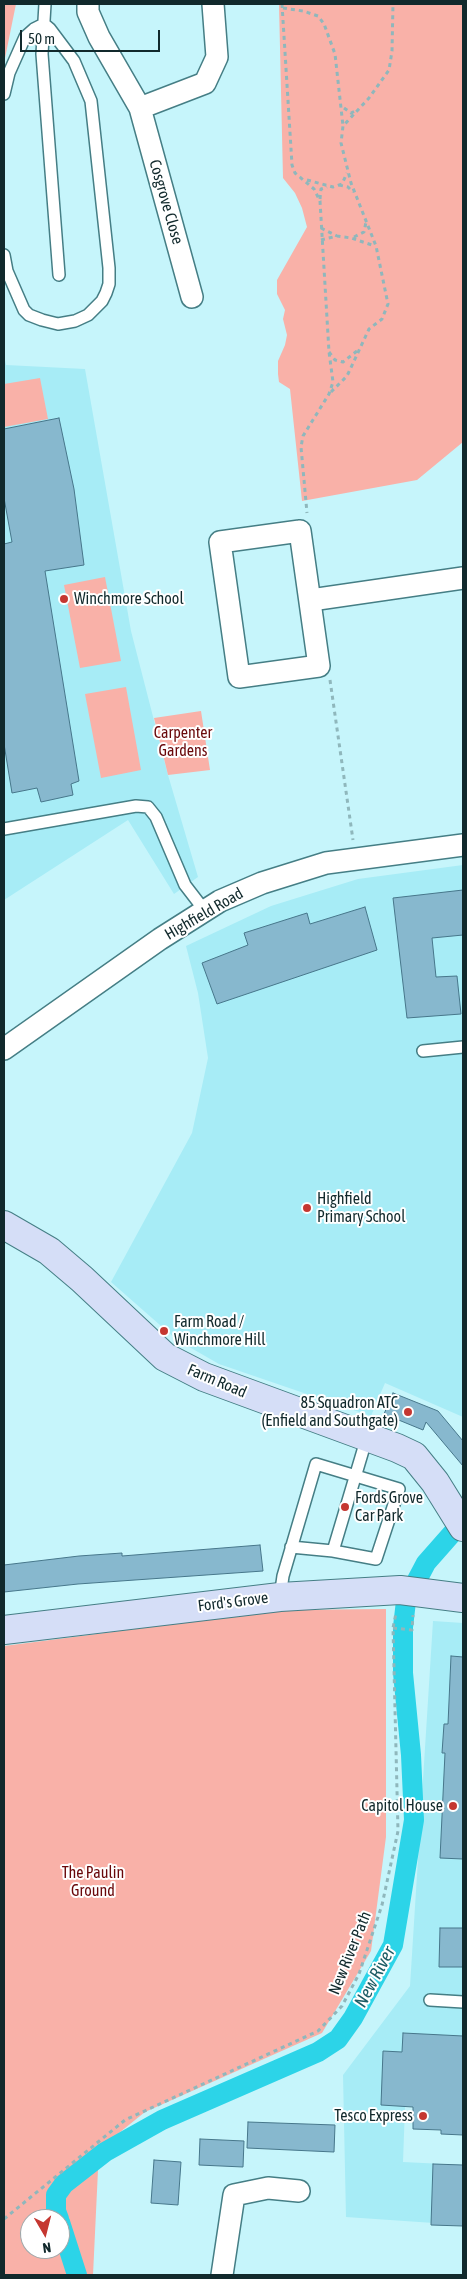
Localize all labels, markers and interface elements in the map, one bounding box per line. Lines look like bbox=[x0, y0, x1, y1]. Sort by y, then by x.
scale bar bbox=[22, 20, 162, 52]
text: 50 m bbox=[28, 30, 55, 47]
street label: Cosgrove Close bbox=[145, 158, 187, 246]
place label: Winchmore School bbox=[74, 589, 184, 609]
marker: Winchmore School bbox=[58, 593, 70, 605]
park label: Carpenter Gardens bbox=[154, 723, 212, 761]
street label: Highfield Road bbox=[161, 884, 247, 944]
place label: Highfield Primary School bbox=[317, 1189, 405, 1227]
marker: Highfield Primary School bbox=[301, 1202, 313, 1214]
place label: Farm Road / Winchmore Hill bbox=[174, 1312, 265, 1350]
marker: Farm Road / Winchmore Hill bbox=[158, 1325, 170, 1337]
street label: Farm Road bbox=[184, 1360, 250, 1402]
place label: 85 Squadron ATC (Enfield and Southgate) bbox=[262, 1393, 398, 1431]
marker: 85 Squadron ATC (Enfield and Southgate) bbox=[402, 1406, 414, 1418]
place label: Fords Grove Car Park bbox=[355, 1488, 423, 1526]
marker: Fords Grove Car Park bbox=[339, 1501, 351, 1513]
street label: Ford's Grove bbox=[197, 1588, 269, 1616]
place label: Capitol House bbox=[361, 1796, 443, 1816]
marker: Capitol House bbox=[447, 1800, 459, 1812]
park label: The Paulin Ground bbox=[62, 1863, 124, 1901]
street label: New River Path bbox=[325, 1909, 375, 1997]
water label: New River bbox=[350, 1943, 400, 2011]
place label: Tesco Express bbox=[334, 2106, 413, 2126]
marker: Tesco Express bbox=[417, 2110, 429, 2122]
north arrow bbox=[20, 2209, 70, 2259]
text: N bbox=[42, 2239, 52, 2256]

